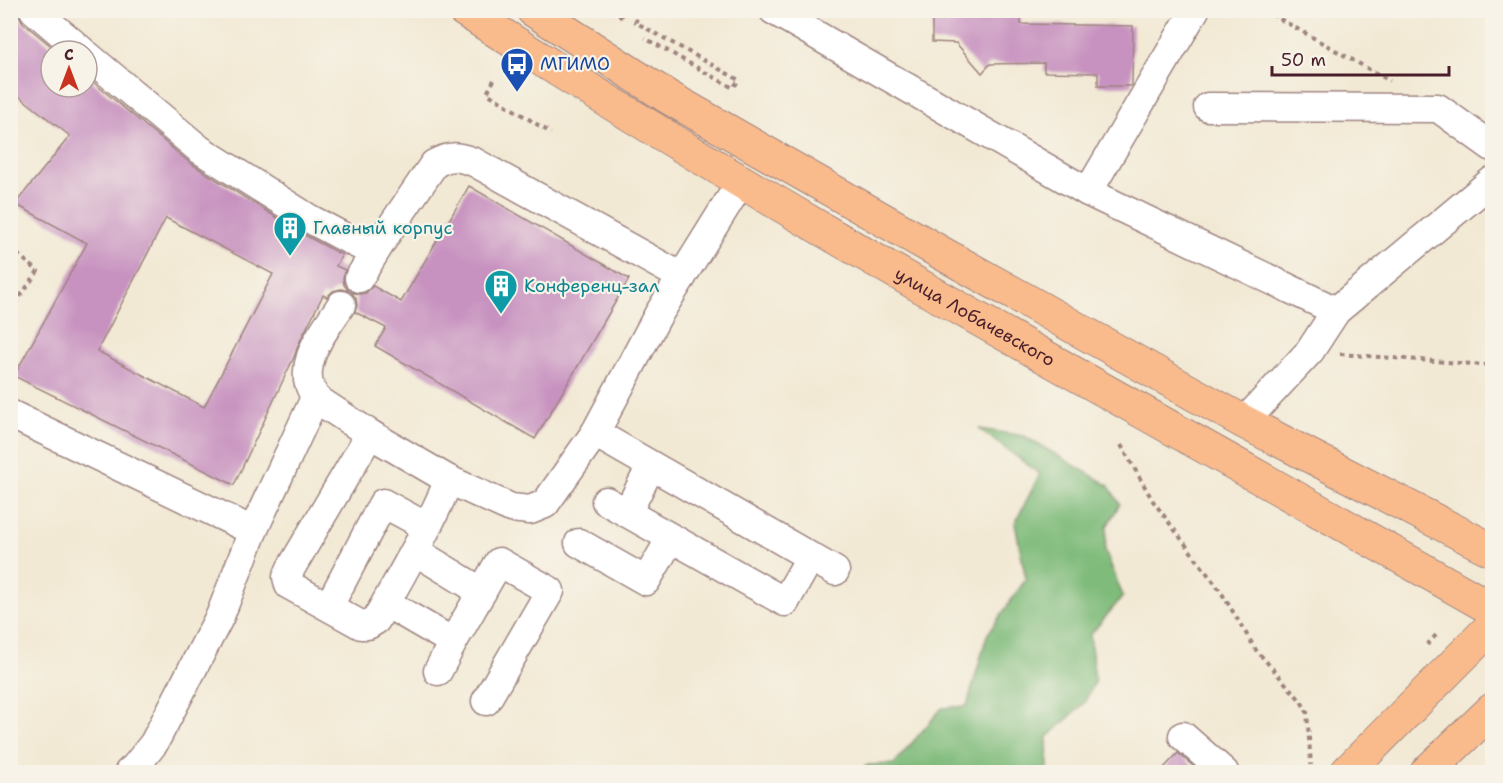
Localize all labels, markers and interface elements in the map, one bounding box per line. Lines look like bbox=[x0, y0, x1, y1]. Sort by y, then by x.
north arrow bbox=[39, 39, 99, 99]
scale bar bbox=[1272, 39, 1449, 77]
text: С bbox=[64, 44, 74, 65]
bus stop icon: МГИМО bbox=[499, 46, 535, 93]
text: 50 m bbox=[1281, 48, 1326, 72]
place label: МГИМО bbox=[540, 52, 610, 76]
building icon: Главный корпус bbox=[272, 210, 308, 257]
place label: Главный корпус bbox=[313, 216, 453, 240]
street label: улица Лобачевского bbox=[890, 262, 1059, 372]
building icon: Конференц-зал bbox=[483, 268, 519, 315]
place label: Конференц-зал bbox=[524, 274, 659, 298]

